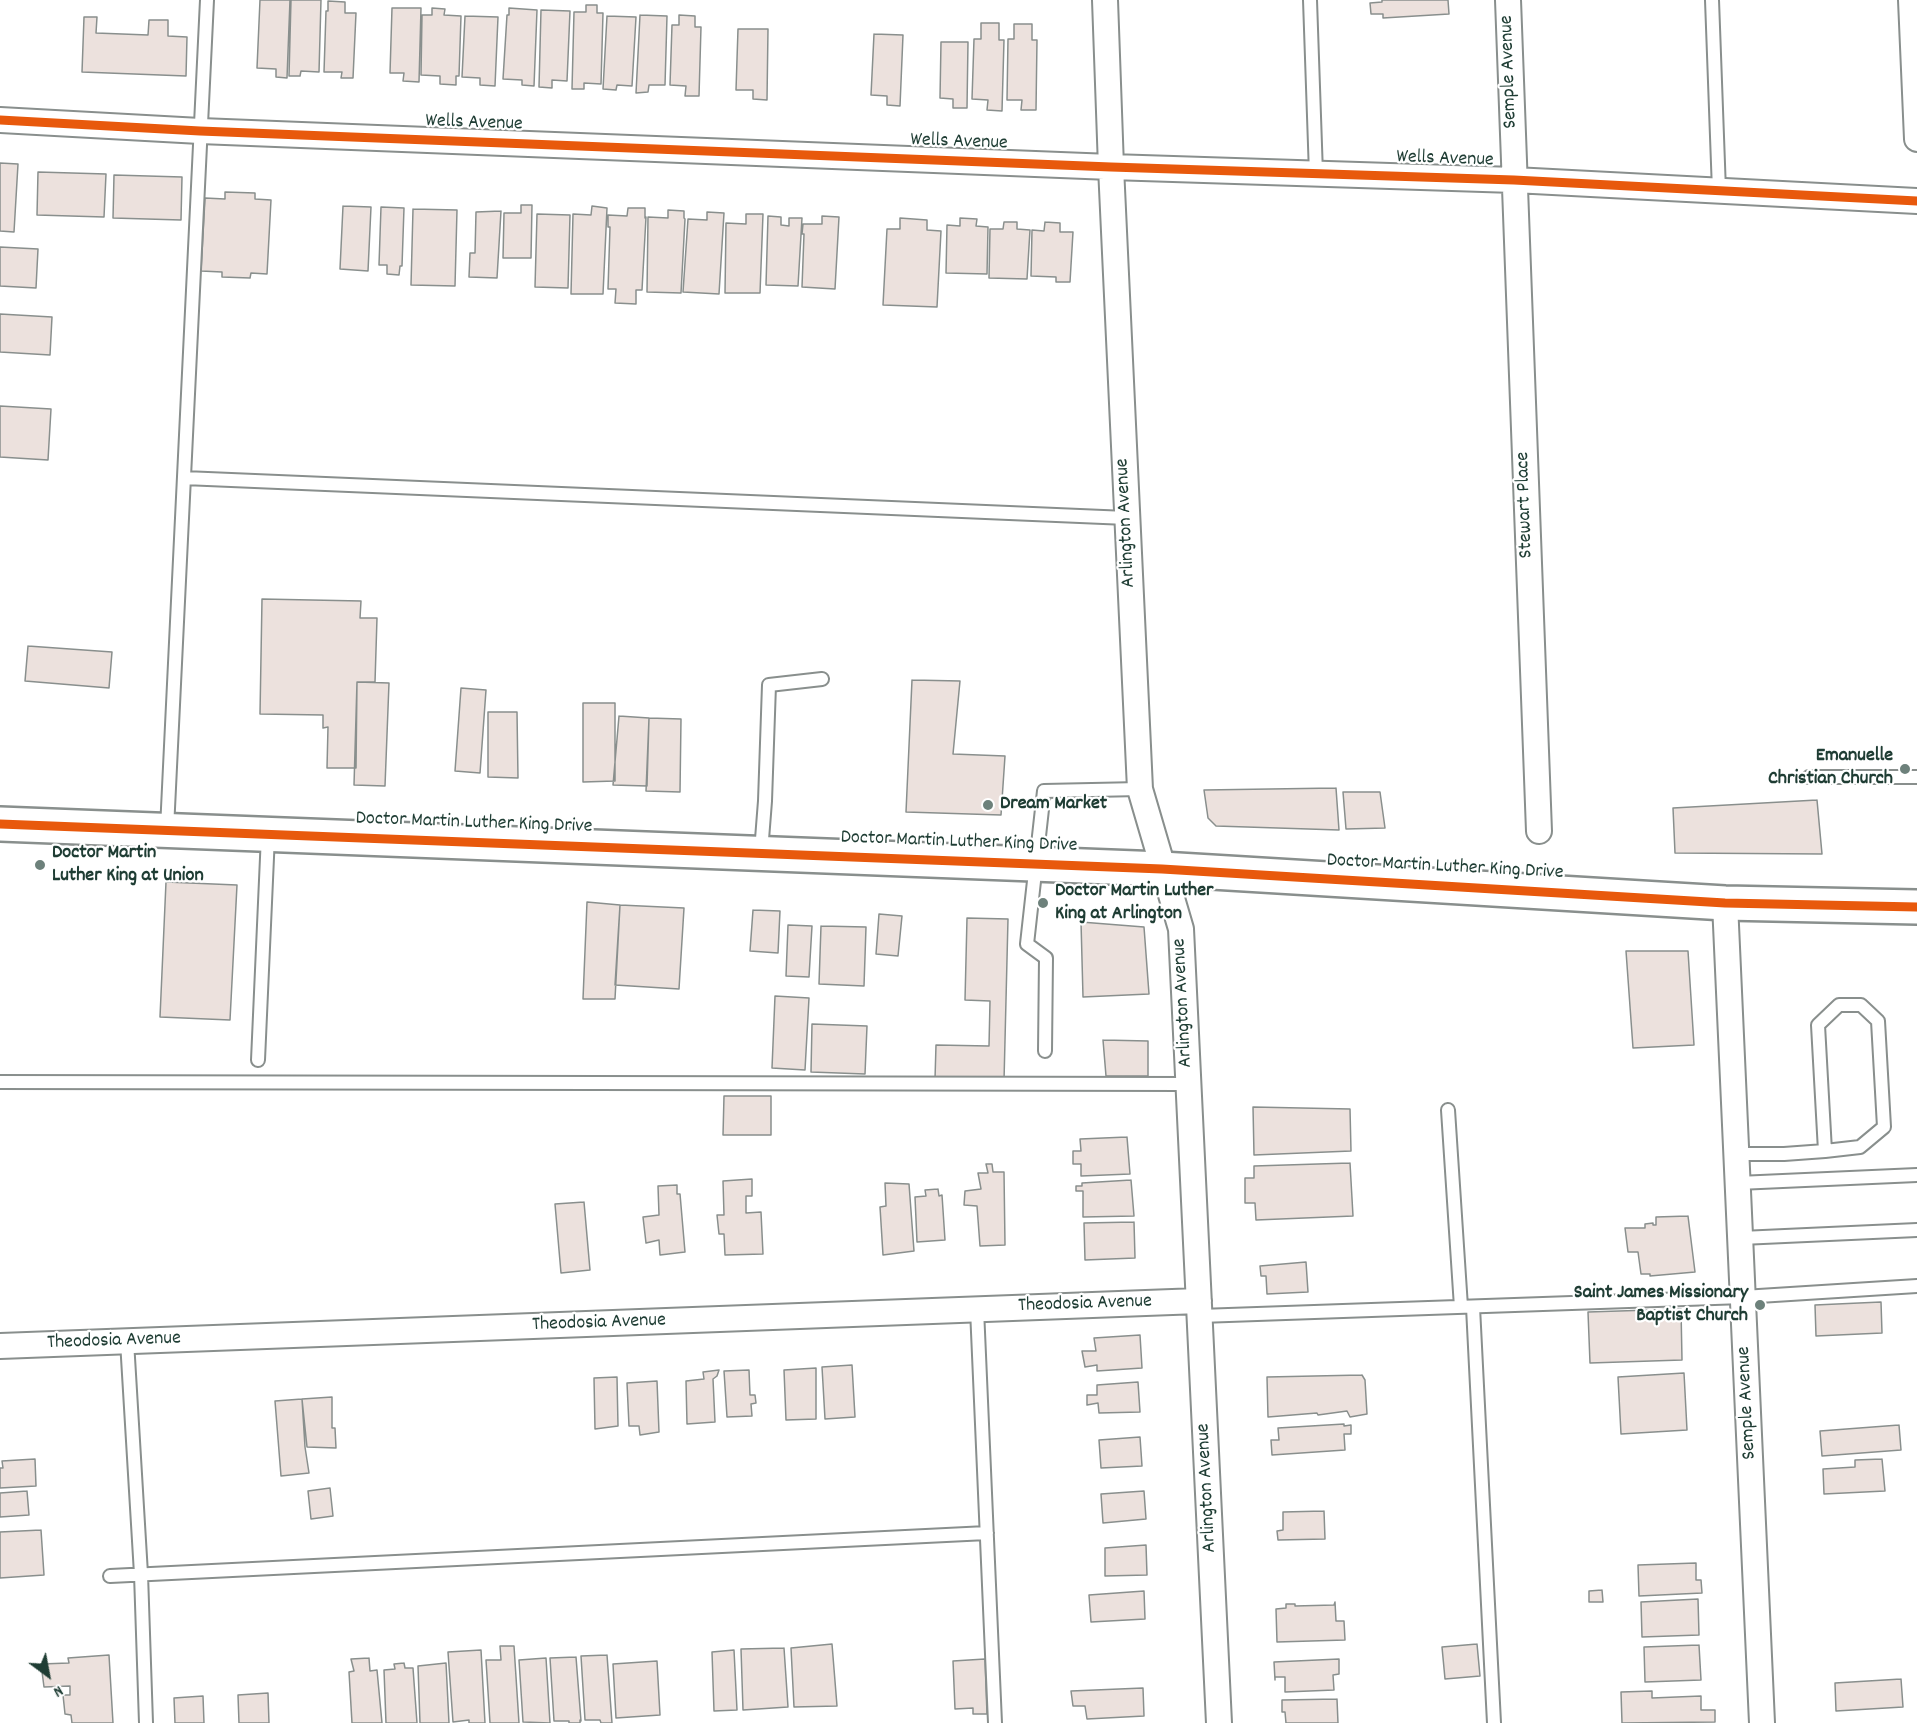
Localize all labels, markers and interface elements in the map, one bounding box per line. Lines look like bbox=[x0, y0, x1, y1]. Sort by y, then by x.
street label: Semple Avenue bbox=[1496, 15, 1524, 129]
street label: Wells Avenue bbox=[425, 110, 523, 138]
street label: Wells Avenue bbox=[910, 129, 1008, 157]
street label: Wells Avenue bbox=[1396, 146, 1494, 174]
street label: Stewart Place bbox=[1512, 451, 1540, 559]
street label: Arlington Avenue bbox=[1112, 458, 1142, 588]
place label: Emanuelle Christian Church bbox=[1768, 745, 1893, 792]
marker: Emanuelle Christian Church bbox=[1898, 762, 1912, 776]
place label: Dream Market bbox=[1000, 793, 1107, 817]
marker: Dream Market bbox=[981, 798, 995, 812]
street label: Doctor Martin Luther King Drive bbox=[355, 808, 593, 840]
street label: Doctor Martin Luther King Drive bbox=[840, 827, 1078, 859]
place label: Doctor Martin Luther King at Union bbox=[52, 842, 204, 889]
street label: Doctor Martin Luther King Drive bbox=[1326, 850, 1564, 886]
marker: Doctor Martin Luther King at Union bbox=[33, 858, 47, 872]
place label: Doctor Martin Luther King at Arlington bbox=[1055, 880, 1213, 927]
marker: Doctor Martin Luther King at Arlington bbox=[1036, 896, 1050, 910]
street label: Arlington Avenue bbox=[1169, 938, 1199, 1068]
place label: Saint James Missionary Baptist Church bbox=[1574, 1282, 1748, 1329]
street label: Theodosia Avenue bbox=[1018, 1291, 1152, 1319]
marker: Saint James Missionary Baptist Church bbox=[1753, 1298, 1767, 1312]
street label: Theodosia Avenue bbox=[532, 1310, 666, 1338]
street label: Theodosia Avenue bbox=[47, 1328, 181, 1356]
street label: Semple Avenue bbox=[1733, 1346, 1763, 1460]
street label: Arlington Avenue bbox=[1193, 1423, 1223, 1553]
north arrow bbox=[18, 1645, 78, 1705]
text: N bbox=[48, 1679, 67, 1703]

